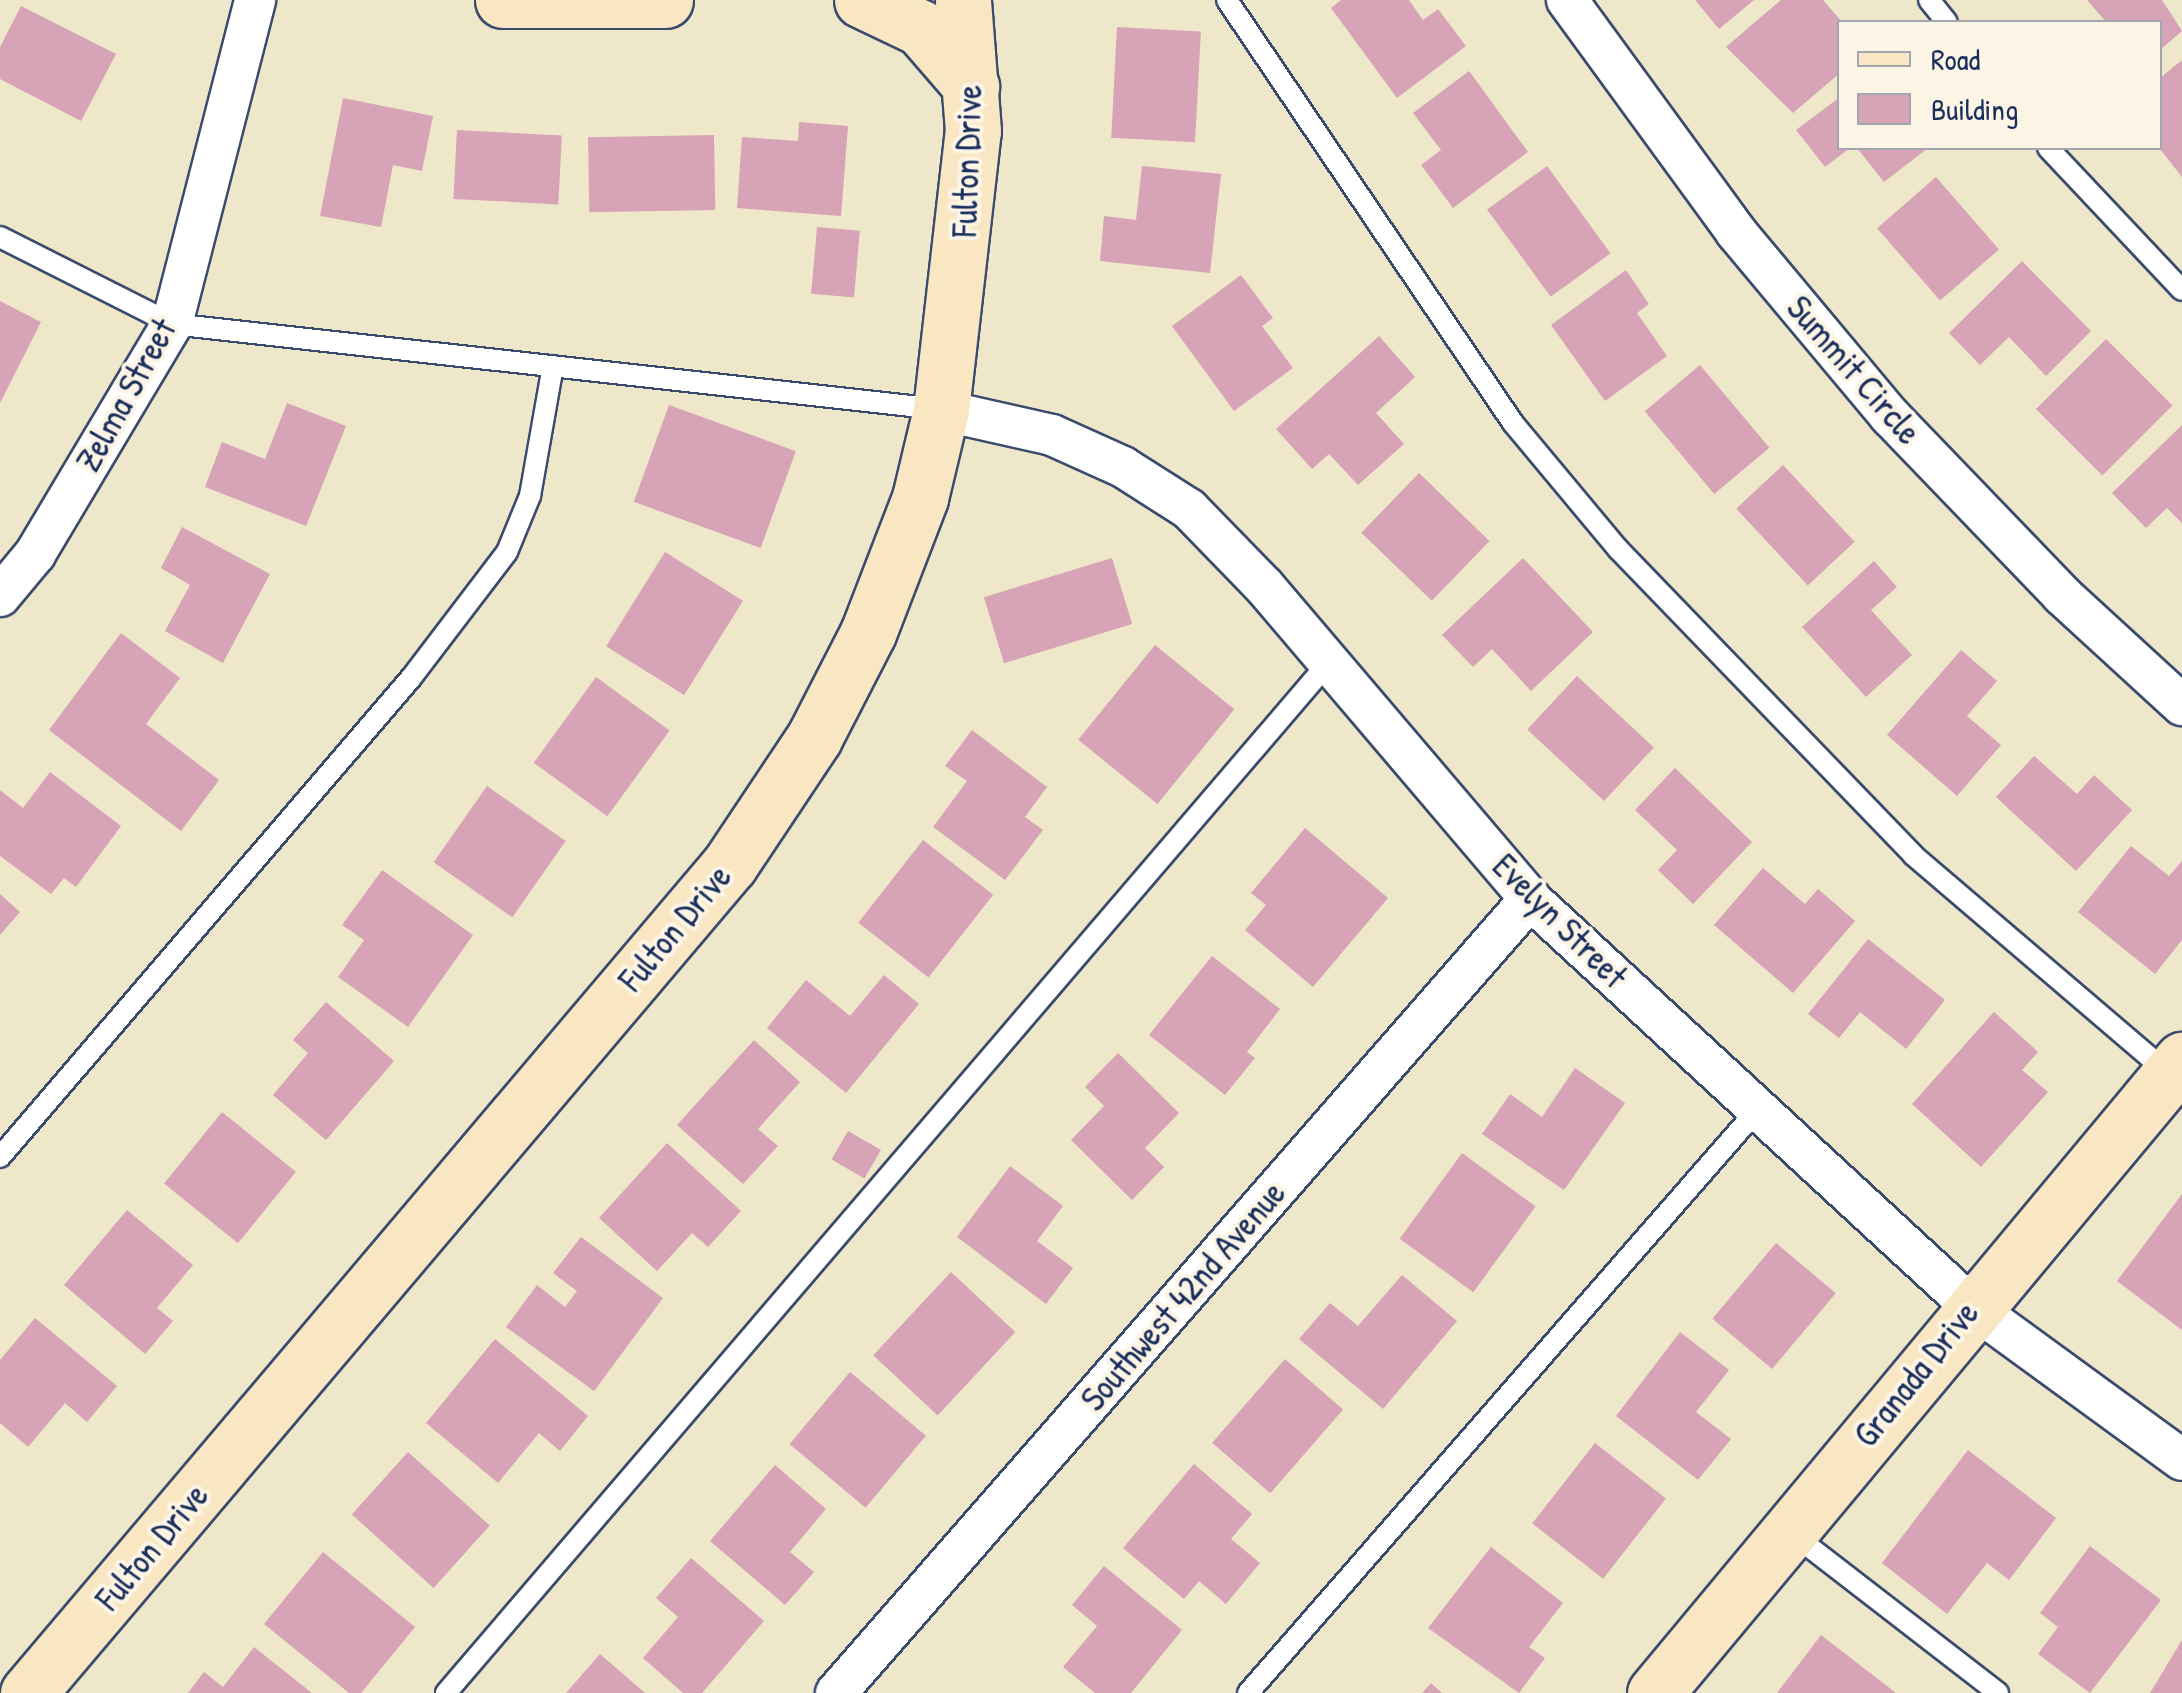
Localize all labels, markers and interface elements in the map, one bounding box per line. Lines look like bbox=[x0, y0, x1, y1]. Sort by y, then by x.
legend bbox=[1837, 20, 2162, 150]
text: Road bbox=[1931, 39, 1980, 79]
street label: Fulton Drive bbox=[943, 84, 991, 238]
text: Building bbox=[1931, 89, 2018, 129]
street label: Summit Circle bbox=[1778, 287, 1930, 453]
street label: Zelma Street bbox=[67, 311, 185, 479]
street label: Evelyn Street bbox=[1484, 845, 1636, 997]
street label: Fulton Drive bbox=[610, 856, 740, 1000]
street label: Southwest 42nd Avenue bbox=[1072, 1173, 1294, 1419]
street label: Granada Drive bbox=[1845, 1293, 1987, 1455]
street label: Fulton Drive bbox=[87, 1475, 217, 1619]

